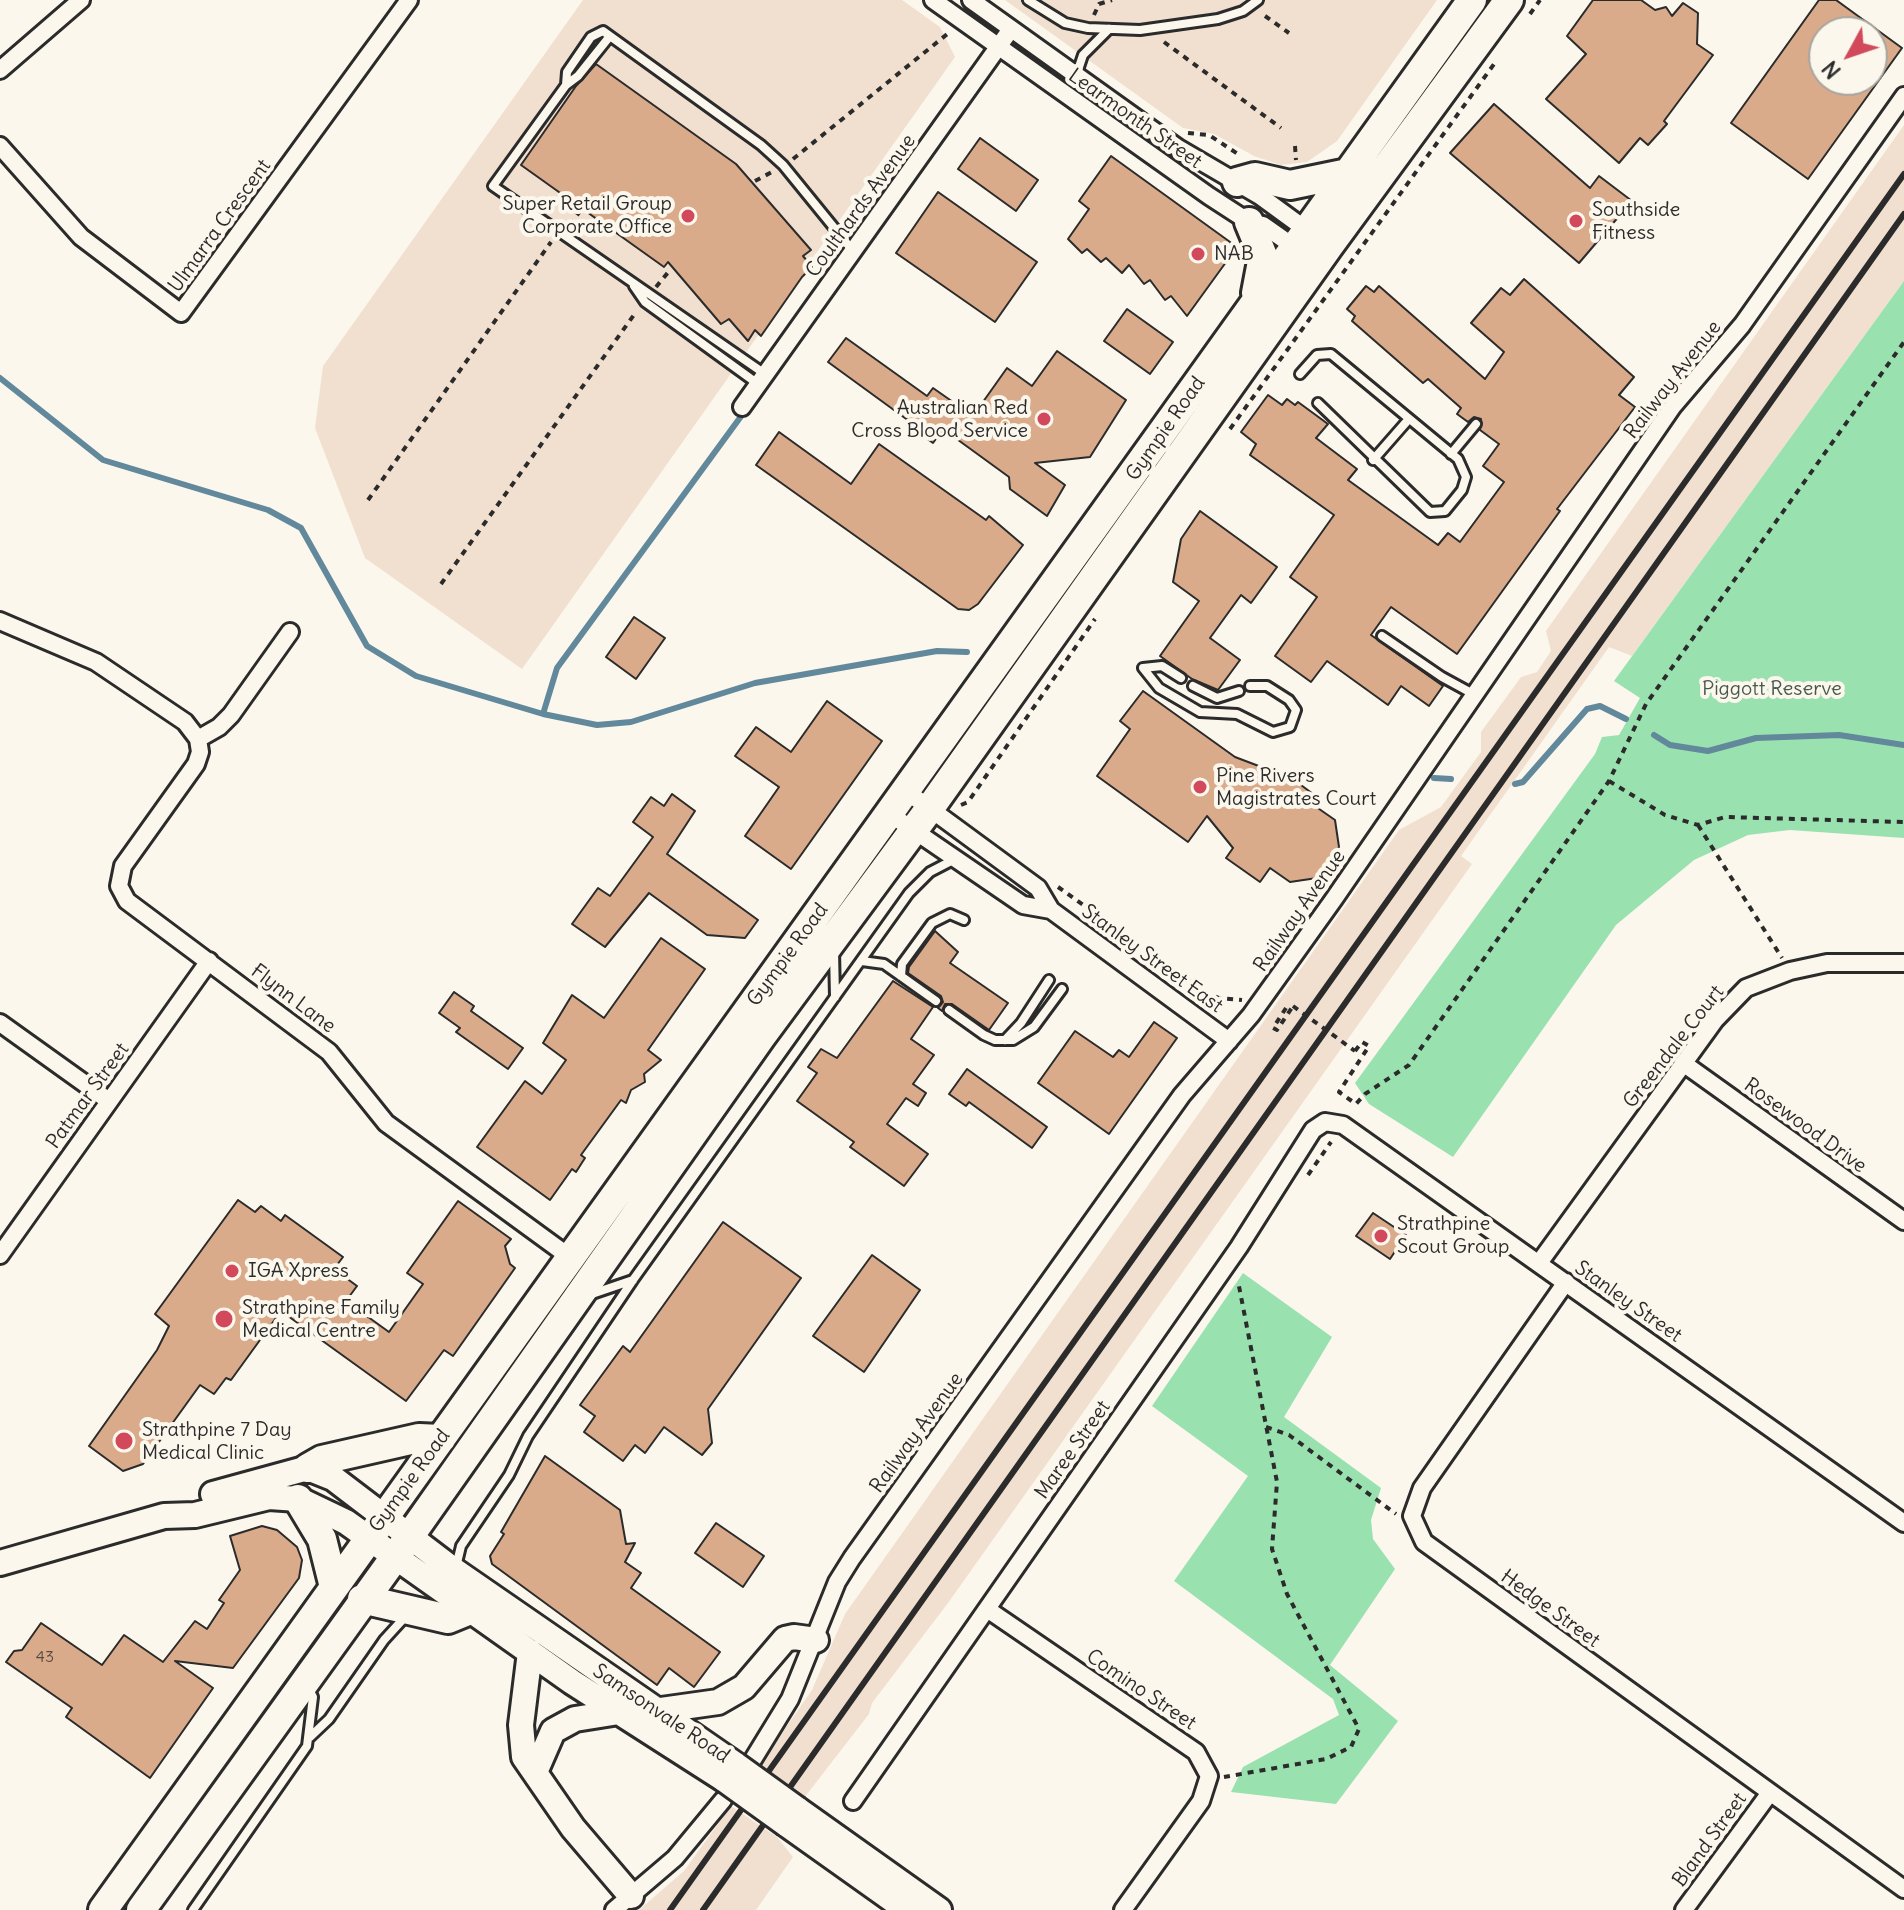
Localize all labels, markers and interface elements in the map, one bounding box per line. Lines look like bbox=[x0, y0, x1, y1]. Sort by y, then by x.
north arrow bbox=[1808, 16, 1888, 96]
text: N bbox=[1816, 55, 1847, 85]
street label: Learmonth Street bbox=[1064, 64, 1206, 174]
street label: Coulthards Avenue bbox=[801, 130, 921, 282]
street label: Ulmarra Crescent bbox=[164, 155, 276, 297]
place label: Super Retail Group Corporate Office bbox=[502, 192, 672, 239]
place label: Southside Fitness bbox=[1592, 198, 1680, 245]
marker: Super Retail Group Corporate Office bbox=[679, 207, 697, 225]
marker: Southside Fitness bbox=[1567, 212, 1585, 230]
place label: NAB bbox=[1214, 242, 1254, 266]
marker: NAB bbox=[1189, 245, 1207, 263]
street label: Railway Avenue bbox=[1619, 316, 1727, 444]
street label: Gympie Road bbox=[1121, 372, 1211, 486]
place label: Australian Red Cross Blood Service bbox=[851, 396, 1028, 443]
marker: Australian Red Cross Blood Service bbox=[1035, 410, 1053, 428]
park label: Piggott Reserve bbox=[1702, 677, 1842, 701]
place label: Pine Rivers Magistrates Court bbox=[1216, 764, 1376, 811]
marker: Pine Rivers Magistrates Court bbox=[1191, 778, 1209, 796]
street label: Railway Avenue bbox=[1249, 845, 1351, 977]
street label: Gympie Road bbox=[743, 899, 833, 1011]
street label: Stanley Street East bbox=[1077, 900, 1227, 1018]
street label: Flynn Lane bbox=[246, 959, 340, 1039]
street label: Greendale Court bbox=[1619, 981, 1729, 1113]
street label: Patmar Street bbox=[42, 1038, 134, 1154]
street label: Rosewood Drive bbox=[1739, 1073, 1871, 1179]
place label: Strathpine Scout Group bbox=[1397, 1212, 1509, 1259]
marker: Strathpine Scout Group bbox=[1372, 1227, 1390, 1245]
street label: Stanley Street bbox=[1570, 1256, 1686, 1348]
place label: IGA Xpress bbox=[248, 1259, 349, 1283]
marker: IGA Xpress bbox=[223, 1262, 241, 1280]
place label: Strathpine Family Medical Centre bbox=[242, 1296, 400, 1343]
marker: Strathpine Family Medical Centre bbox=[213, 1308, 235, 1330]
street label: Railway Avenue bbox=[865, 1368, 969, 1498]
street label: Maree Street bbox=[1030, 1396, 1116, 1504]
place label: Strathpine 7 Day Medical Clinic bbox=[142, 1418, 292, 1465]
street label: Gympie Road bbox=[365, 1425, 455, 1537]
marker: Strathpine 7 Day Medical Clinic bbox=[113, 1430, 135, 1452]
street label: Hedge Street bbox=[1496, 1565, 1604, 1653]
street label: Comino Street bbox=[1082, 1644, 1200, 1736]
house number: 43 bbox=[36, 1647, 54, 1667]
street label: Samsonvale Road bbox=[588, 1659, 734, 1769]
street label: Bland Street bbox=[1668, 1788, 1752, 1892]

